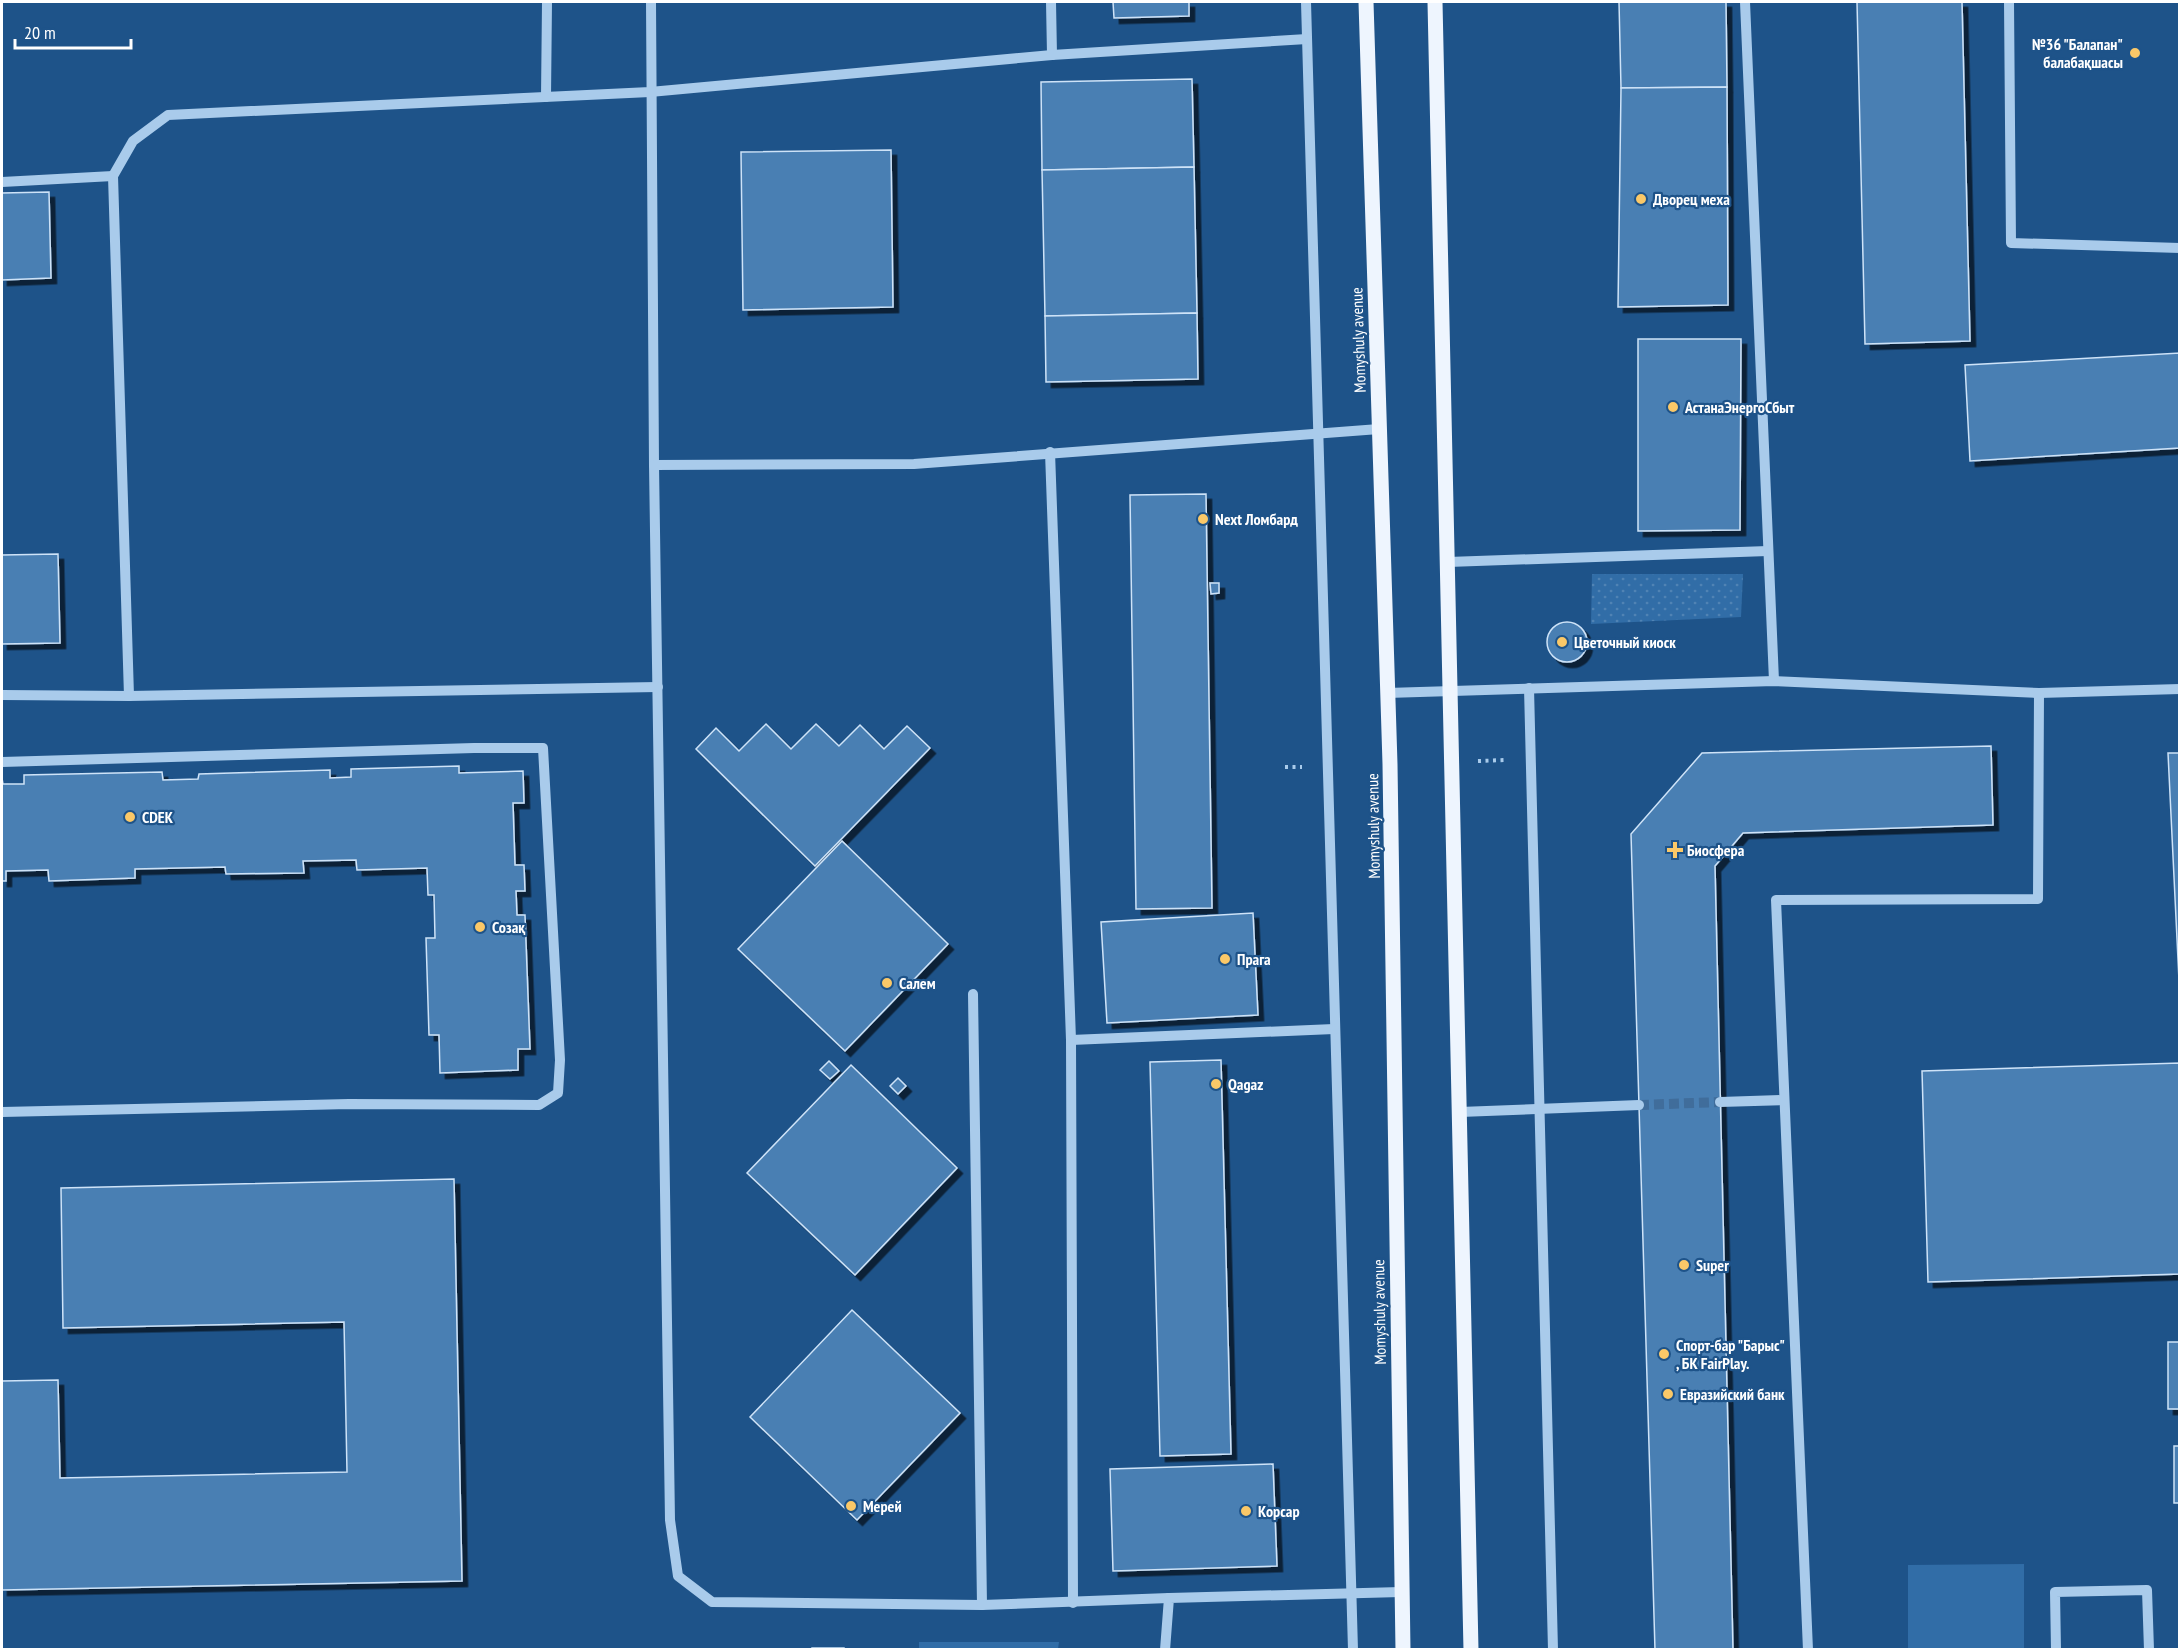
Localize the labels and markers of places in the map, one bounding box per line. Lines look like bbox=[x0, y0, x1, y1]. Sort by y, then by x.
place label: №36 "Балапан" балабақшасы bbox=[2032, 34, 2123, 72]
marker: №36 "Балапан" балабақшасы bbox=[2128, 46, 2142, 60]
place label: Дворец меха bbox=[1653, 189, 1730, 209]
marker: Дворец меха bbox=[1634, 192, 1648, 206]
place label: АстанаЭнергоСбыт bbox=[1684, 397, 1795, 417]
marker: АстанаЭнергоСбыт bbox=[1666, 400, 1680, 414]
place label: Next Ломбард bbox=[1215, 509, 1298, 529]
marker: Next Ломбард bbox=[1196, 512, 1210, 526]
place label: Цветочный киоск bbox=[1574, 632, 1676, 652]
marker: Цветочный киоск bbox=[1555, 635, 1569, 649]
place label: CDEK bbox=[142, 807, 174, 827]
marker: CDEK bbox=[123, 810, 137, 824]
place label: Биосфера bbox=[1687, 840, 1745, 860]
marker: Биосфера bbox=[1668, 843, 1682, 857]
place label: Созақ bbox=[492, 917, 525, 937]
marker: Созақ bbox=[473, 920, 487, 934]
place label: Прага bbox=[1237, 949, 1271, 969]
marker: Прага bbox=[1218, 952, 1232, 966]
place label: Салем bbox=[899, 973, 936, 993]
marker: Салем bbox=[880, 976, 894, 990]
place label: Qagaz bbox=[1228, 1074, 1263, 1094]
marker: Qagaz bbox=[1209, 1077, 1223, 1091]
place label: Super bbox=[1696, 1255, 1729, 1275]
marker: Super bbox=[1677, 1258, 1691, 1272]
place label: Спорт-бар "Барыс" , БК FairPlay. bbox=[1676, 1335, 1785, 1373]
marker: Спорт-бар "Барыс" , БК FairPlay. bbox=[1657, 1347, 1671, 1361]
place label: Евразийский банк bbox=[1680, 1384, 1785, 1404]
marker: Евразийский банк bbox=[1661, 1387, 1675, 1401]
place label: Мерей bbox=[863, 1496, 902, 1516]
marker: Мерей bbox=[844, 1499, 858, 1513]
place label: Корсар bbox=[1258, 1501, 1300, 1521]
marker: Корсар bbox=[1239, 1504, 1253, 1518]

